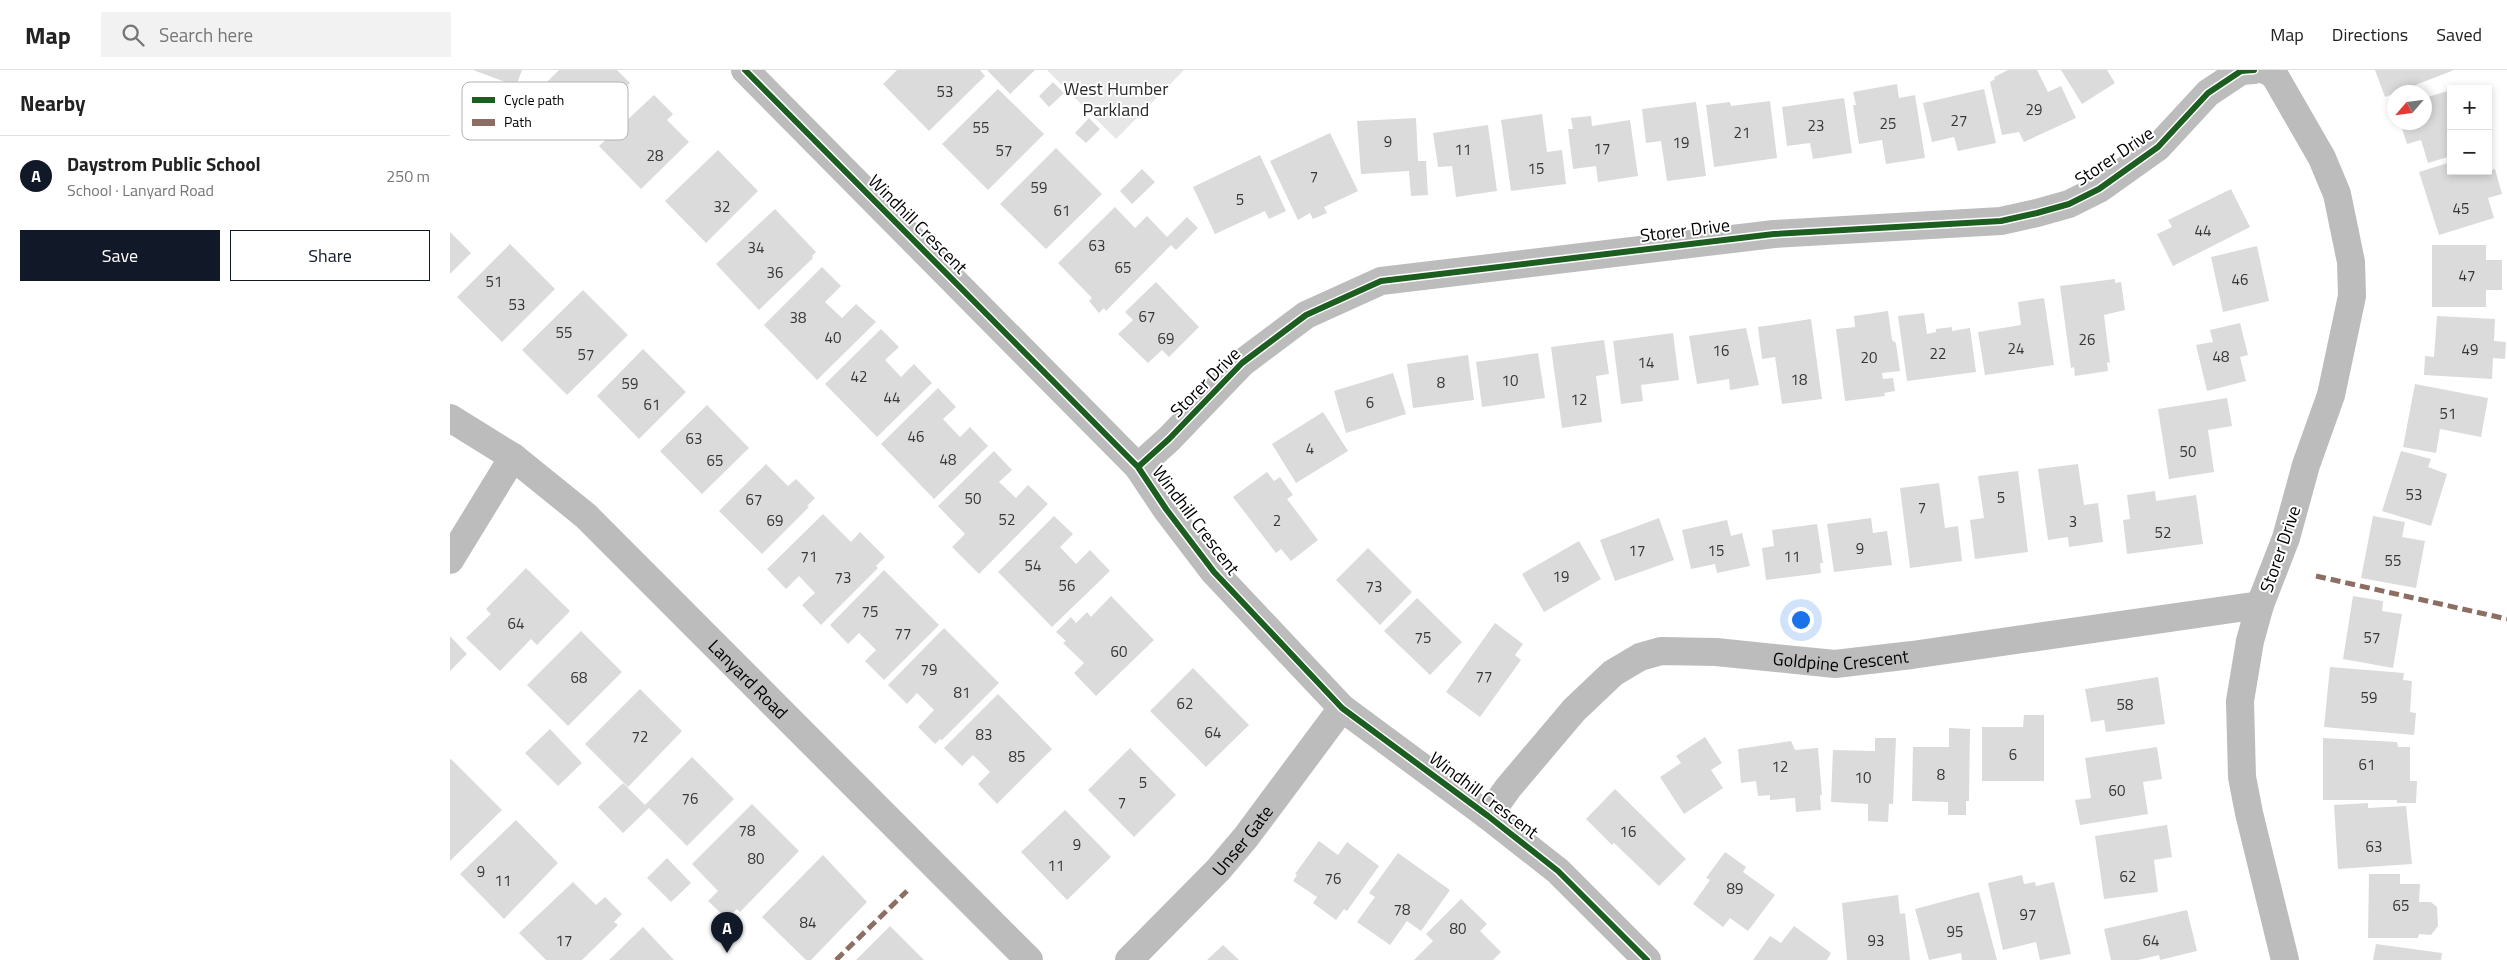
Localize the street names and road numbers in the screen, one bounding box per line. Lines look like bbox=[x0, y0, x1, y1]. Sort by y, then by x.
street label: Storer Drive bbox=[2069, 120, 2159, 192]
street label: Windhill Crescent bbox=[862, 168, 974, 280]
street label: Storer Drive bbox=[1639, 211, 1731, 249]
street label: Storer Drive bbox=[1164, 341, 1246, 423]
street label: Windhill Crescent bbox=[1146, 460, 1247, 581]
street label: Storer Drive bbox=[2253, 502, 2307, 596]
street label: Lanyard Road bbox=[702, 633, 795, 725]
street label: Goldpine Crescent bbox=[1771, 642, 1911, 678]
street label: Windhill Crescent bbox=[1424, 745, 1545, 846]
street label: Unser Gate bbox=[1205, 799, 1279, 882]

